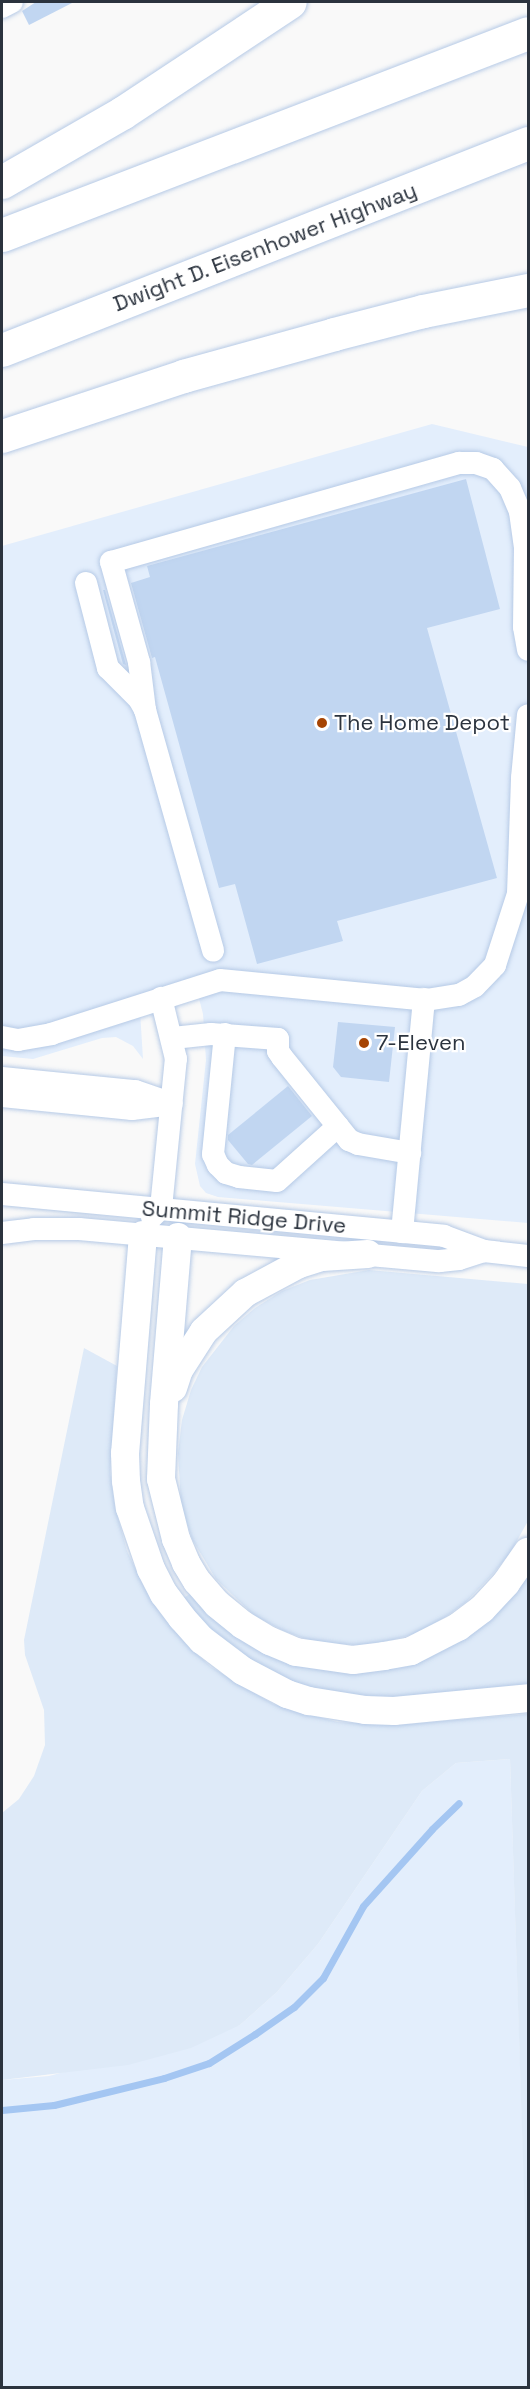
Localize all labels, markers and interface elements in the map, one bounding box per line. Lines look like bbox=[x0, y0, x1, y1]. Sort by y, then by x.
street label: Dwight D. Eisenhower Highway bbox=[109, 177, 421, 317]
place label: The Home Depot bbox=[334, 710, 510, 736]
marker: The Home Depot bbox=[315, 716, 329, 730]
place label: 7-Eleven bbox=[376, 1030, 465, 1056]
marker: 7-Eleven bbox=[357, 1036, 371, 1050]
street label: Summit Ridge Drive bbox=[141, 1195, 347, 1239]

